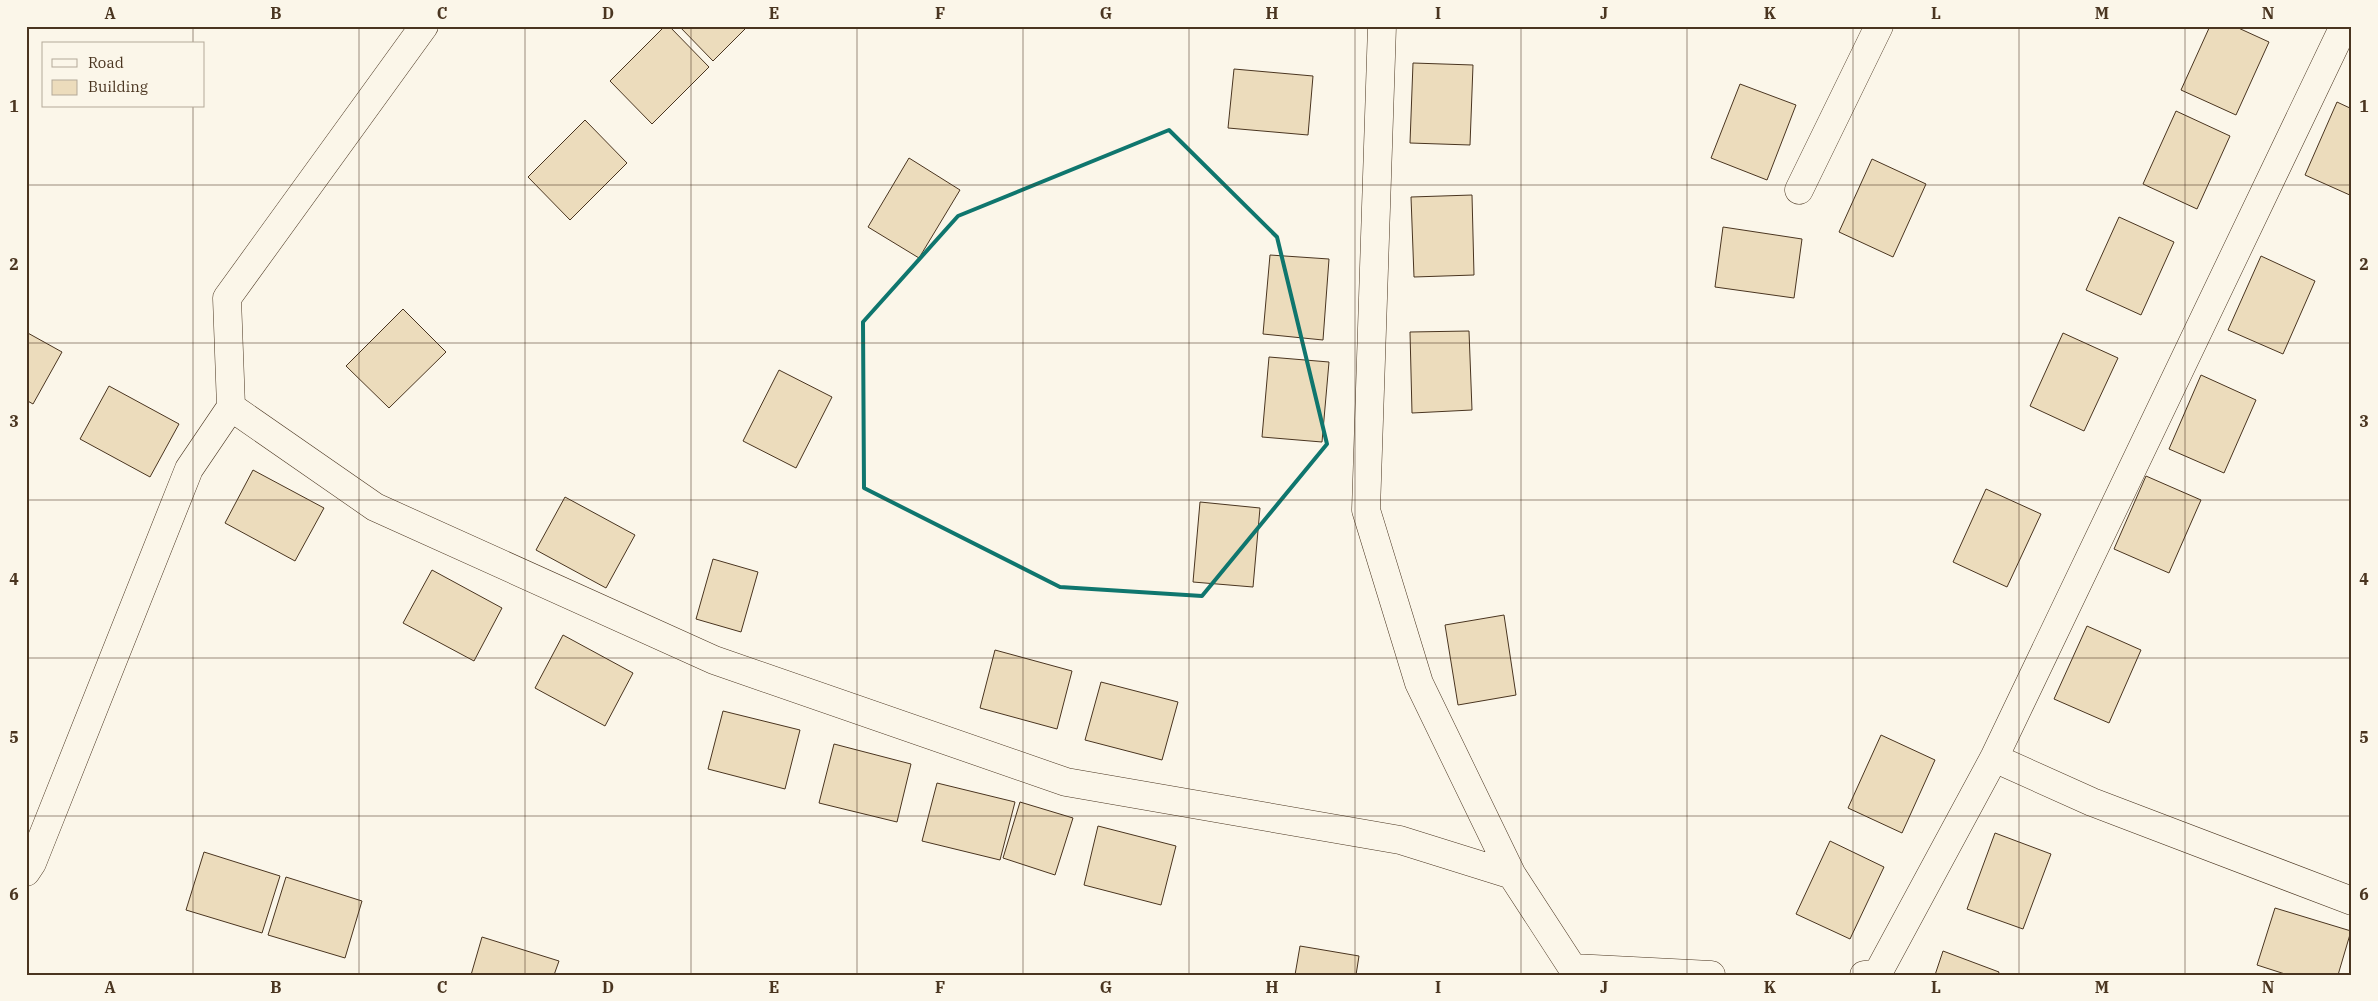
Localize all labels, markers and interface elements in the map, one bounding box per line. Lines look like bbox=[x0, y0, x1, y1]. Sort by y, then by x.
text: A bbox=[104, 3, 116, 23]
text: B bbox=[270, 3, 282, 23]
text: C bbox=[437, 3, 447, 23]
text: D bbox=[602, 3, 614, 23]
text: E bbox=[769, 3, 779, 23]
text: F bbox=[935, 3, 945, 23]
text: G bbox=[1100, 3, 1112, 23]
text: H bbox=[1266, 3, 1279, 23]
text: I bbox=[1435, 3, 1441, 23]
text: J bbox=[1600, 3, 1608, 23]
text: K bbox=[1764, 3, 1777, 23]
text: L bbox=[1931, 3, 1941, 23]
text: M bbox=[2095, 3, 2109, 23]
text: N bbox=[2262, 3, 2274, 23]
legend bbox=[42, 42, 205, 108]
text: Road bbox=[88, 53, 124, 72]
text: Building bbox=[88, 77, 148, 96]
text: 1 bbox=[9, 96, 19, 116]
text: 1 bbox=[2359, 96, 2369, 116]
text: 2 bbox=[9, 254, 19, 274]
text: 2 bbox=[2359, 254, 2369, 274]
text: 3 bbox=[9, 411, 19, 431]
text: 3 bbox=[2359, 411, 2369, 431]
text: 4 bbox=[9, 569, 19, 589]
text: 4 bbox=[2359, 569, 2369, 589]
text: 5 bbox=[9, 727, 19, 747]
text: 5 bbox=[2359, 727, 2369, 747]
text: 6 bbox=[9, 884, 19, 904]
text: 6 bbox=[2359, 884, 2369, 904]
text: A bbox=[104, 977, 116, 997]
text: B bbox=[270, 977, 282, 997]
text: C bbox=[437, 977, 447, 997]
text: D bbox=[602, 977, 614, 997]
text: E bbox=[769, 977, 779, 997]
text: F bbox=[935, 977, 945, 997]
text: G bbox=[1100, 977, 1112, 997]
text: H bbox=[1266, 977, 1279, 997]
text: I bbox=[1435, 977, 1441, 997]
text: J bbox=[1600, 977, 1608, 997]
text: K bbox=[1764, 977, 1777, 997]
text: L bbox=[1931, 977, 1941, 997]
text: M bbox=[2095, 977, 2109, 997]
text: N bbox=[2262, 977, 2274, 997]

